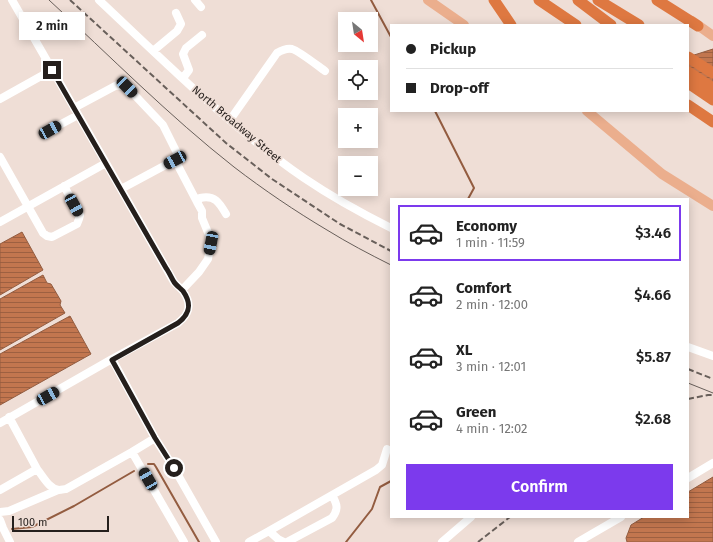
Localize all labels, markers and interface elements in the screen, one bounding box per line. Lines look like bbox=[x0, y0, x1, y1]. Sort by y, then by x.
callout: 2 min bbox=[19, 12, 85, 40]
north arrow bbox=[338, 12, 378, 52]
map controls bbox=[338, 12, 378, 196]
text: 2 min bbox=[36, 18, 68, 33]
text: Pickup bbox=[430, 40, 476, 58]
button: locate bbox=[338, 60, 378, 100]
route end bbox=[43, 61, 61, 79]
car bbox=[114, 74, 140, 100]
text: Drop-off bbox=[430, 79, 489, 97]
street label: North Broadway Street bbox=[189, 83, 284, 166]
button: + bbox=[338, 108, 378, 148]
car bbox=[37, 119, 63, 141]
car bbox=[162, 149, 188, 171]
button: − bbox=[338, 156, 378, 196]
car bbox=[63, 192, 85, 218]
icon: car bbox=[408, 215, 444, 251]
text: Economy bbox=[456, 217, 517, 235]
text: $3.46 bbox=[635, 224, 671, 242]
car bbox=[203, 230, 219, 256]
text: 1 min · 11:59 bbox=[456, 235, 525, 250]
icon: car bbox=[408, 277, 444, 313]
text: Comfort bbox=[456, 279, 512, 297]
text: $4.66 bbox=[634, 286, 671, 304]
text: 2 min · 12:00 bbox=[456, 297, 528, 312]
icon: car bbox=[408, 339, 444, 375]
text: XL bbox=[456, 341, 472, 359]
text: $5.87 bbox=[636, 348, 671, 366]
text: 3 min · 12:01 bbox=[456, 359, 526, 374]
car bbox=[35, 385, 61, 407]
icon: car bbox=[408, 401, 444, 437]
text: Green bbox=[456, 403, 496, 421]
text: $2.68 bbox=[635, 410, 671, 428]
text: 4 min · 12:02 bbox=[456, 421, 528, 436]
route start bbox=[165, 459, 183, 477]
button: Confirm bbox=[406, 464, 673, 510]
car bbox=[137, 466, 159, 492]
scale bar bbox=[12, 514, 109, 533]
text: 100 m bbox=[18, 516, 47, 529]

